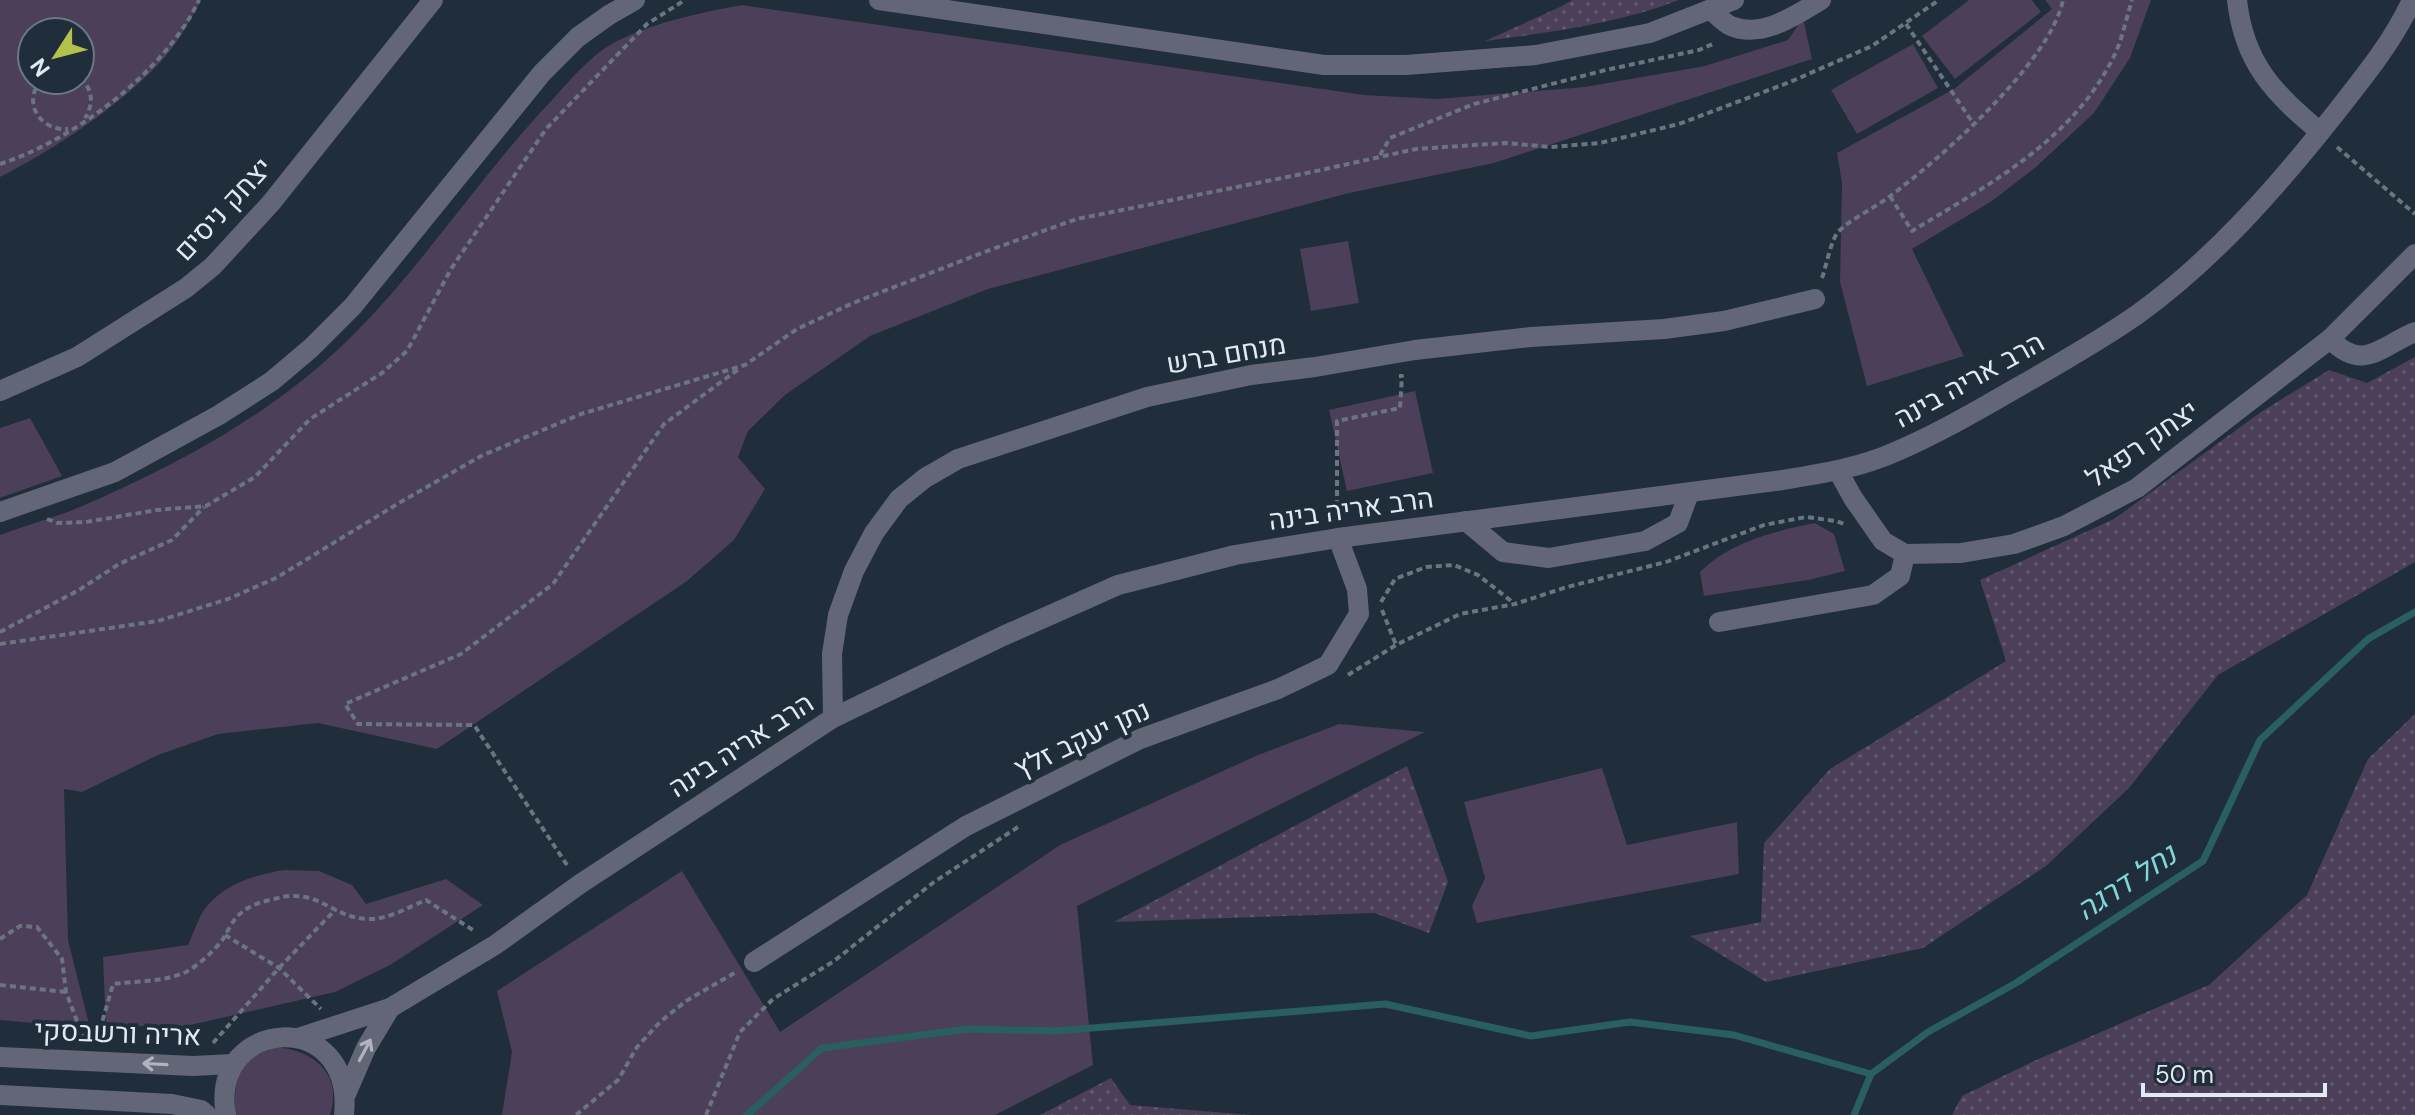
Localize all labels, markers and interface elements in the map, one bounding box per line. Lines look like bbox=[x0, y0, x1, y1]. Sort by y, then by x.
north arrow bbox=[16, 16, 96, 96]
text: N bbox=[24, 52, 57, 82]
street label: יצחק ניסים bbox=[166, 149, 280, 269]
street label: הרב אריה בינה bbox=[1887, 324, 2051, 436]
street label: מנחם ברש bbox=[1163, 325, 1289, 383]
street label: יצחק רפאל bbox=[2078, 392, 2206, 496]
street label: הרב אריה בינה bbox=[1266, 479, 1436, 539]
street label: הרב אריה בינה bbox=[661, 684, 821, 806]
street label: נתן יעקב זלץ bbox=[1008, 691, 1156, 787]
water label: נחל דרגה bbox=[2068, 834, 2186, 929]
street label: אריה ורשבסקי bbox=[34, 1012, 202, 1054]
one-way arrow bbox=[358, 1038, 374, 1062]
scale bar bbox=[2143, 1047, 2325, 1097]
one-way arrow bbox=[142, 1056, 169, 1071]
text: 50 m bbox=[2155, 1059, 2214, 1090]

